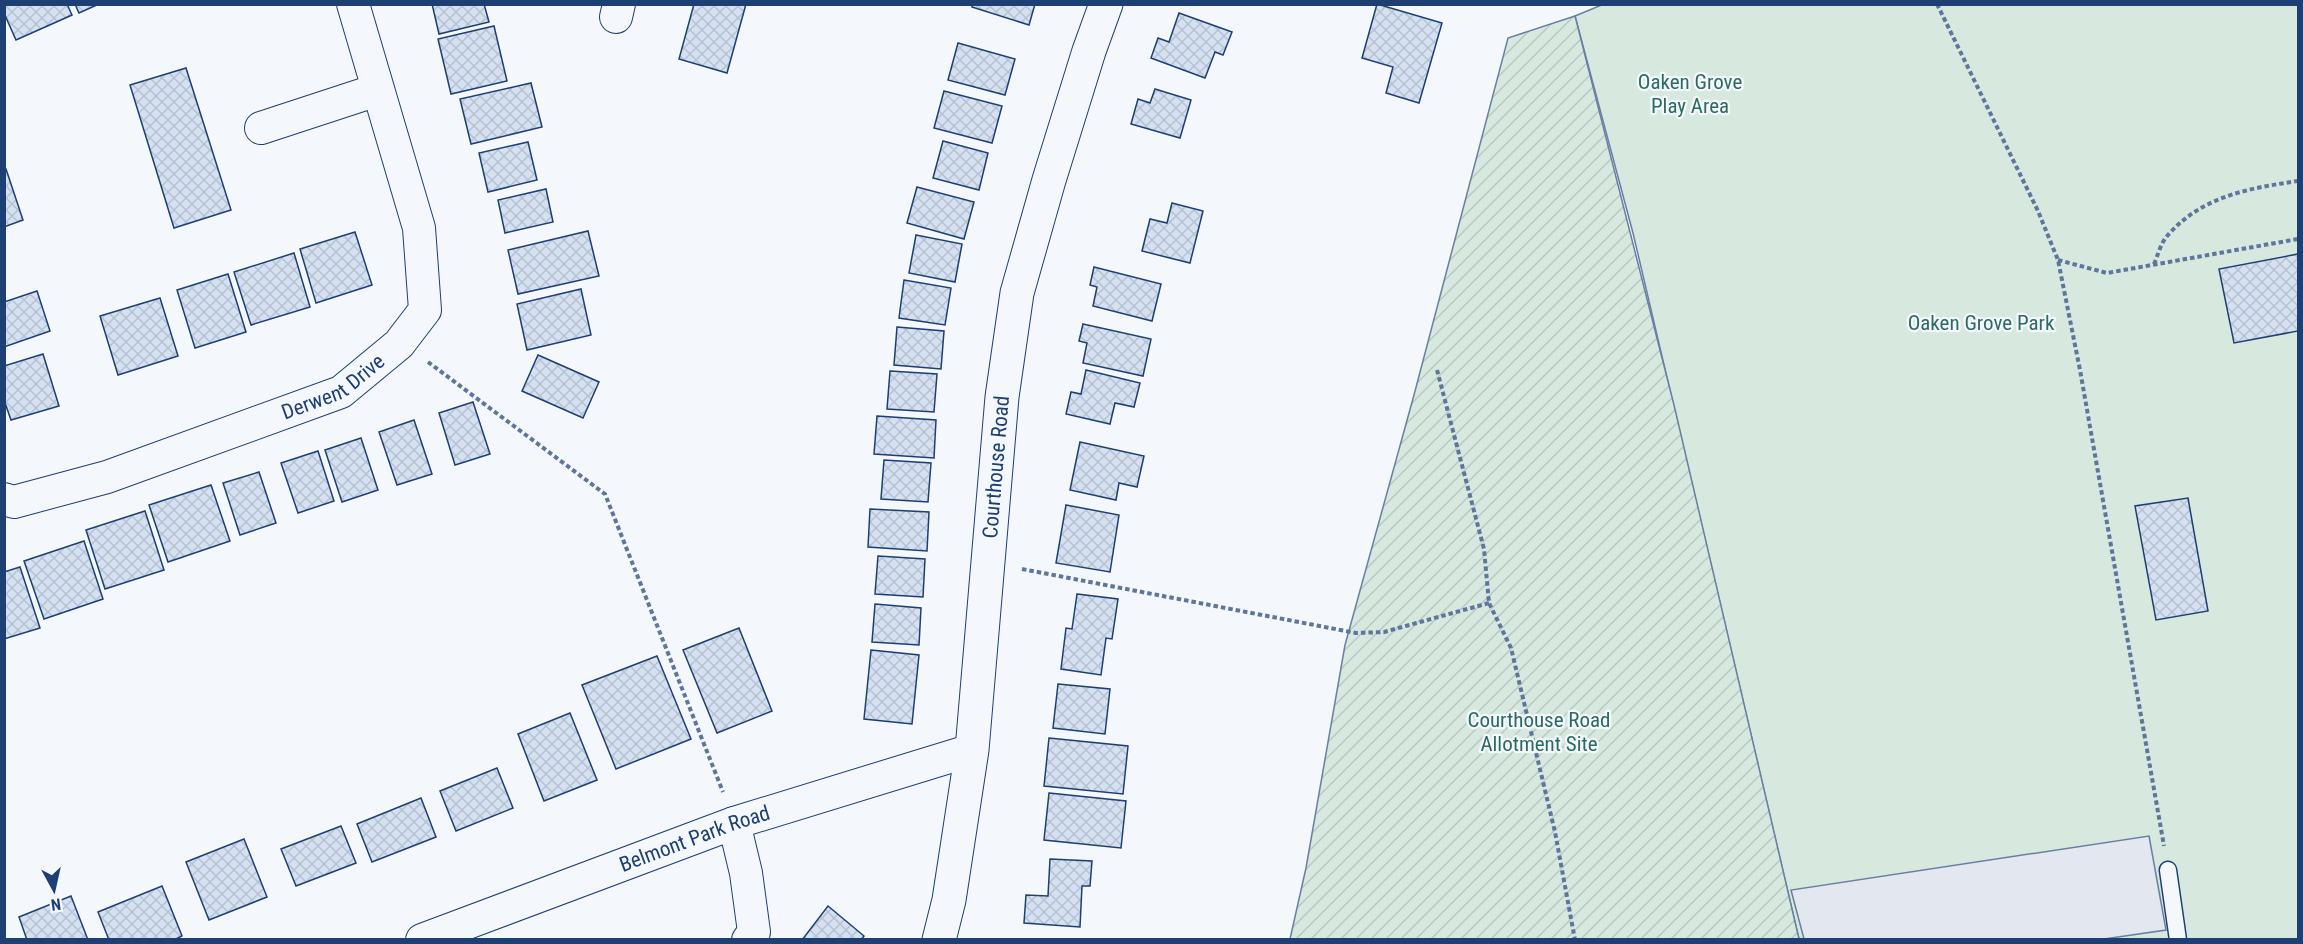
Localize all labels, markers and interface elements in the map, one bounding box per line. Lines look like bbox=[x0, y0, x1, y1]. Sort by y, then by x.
park label: Oaken Grove Play Area bbox=[1638, 70, 1742, 118]
park label: Oaken Grove Park bbox=[1908, 311, 2055, 335]
street label: Derwent Drive bbox=[278, 349, 389, 425]
street label: Courthouse Road bbox=[978, 395, 1014, 539]
park label: Courthouse Road Allotment Site bbox=[1468, 708, 1610, 756]
street label: Belmont Park Road bbox=[616, 801, 773, 877]
north arrow bbox=[24, 860, 84, 920]
text: N bbox=[50, 894, 62, 914]

